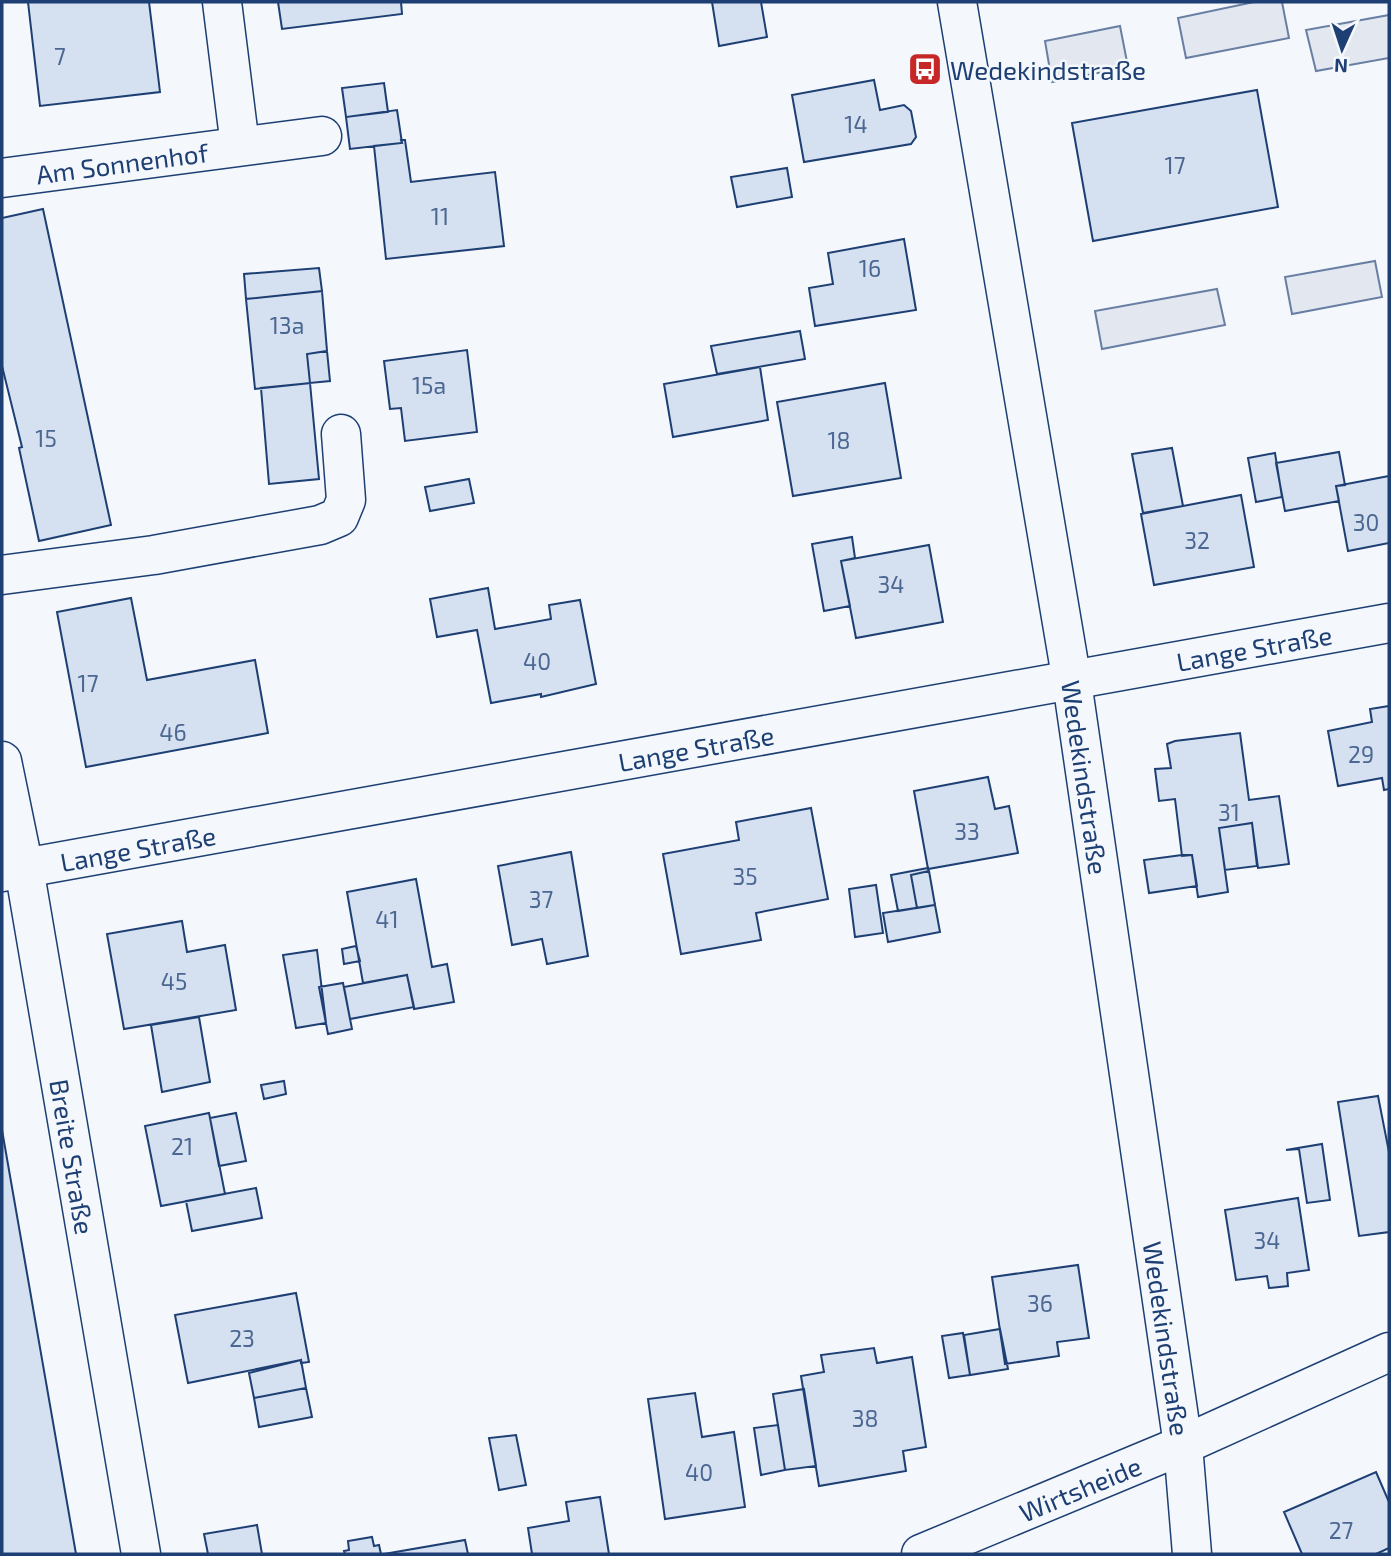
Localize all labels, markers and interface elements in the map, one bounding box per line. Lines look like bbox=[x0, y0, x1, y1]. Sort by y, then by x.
north arrow bbox=[1307, 14, 1377, 84]
house number: 7 bbox=[54, 42, 66, 70]
bus stop icon: Wedekindstraße bbox=[906, 50, 944, 88]
place label: Wedekindstraße bbox=[950, 54, 1146, 85]
text: N bbox=[1334, 55, 1349, 78]
house number: 14 bbox=[844, 110, 868, 138]
street label: Am Sonnenhof bbox=[34, 135, 211, 189]
house number: 17 bbox=[1165, 151, 1186, 179]
house number: 11 bbox=[431, 202, 449, 230]
house number: 16 bbox=[859, 254, 881, 282]
house number: 13a bbox=[270, 311, 304, 339]
house number: 15a bbox=[412, 371, 446, 399]
house number: 15 bbox=[35, 424, 57, 452]
house number: 18 bbox=[827, 426, 851, 454]
house number: 30 bbox=[1353, 508, 1379, 536]
house number: 32 bbox=[1184, 526, 1210, 554]
house number: 34 bbox=[878, 570, 904, 598]
street label: Lange Straße bbox=[1174, 618, 1334, 676]
house number: 40 bbox=[523, 647, 551, 675]
house number: 17 bbox=[78, 669, 99, 697]
street label: Wedekindstraße bbox=[1056, 678, 1115, 877]
house number: 46 bbox=[159, 718, 187, 746]
street label: Lange Straße bbox=[616, 718, 776, 777]
house number: 29 bbox=[1348, 740, 1374, 768]
house number: 31 bbox=[1218, 798, 1240, 826]
house number: 33 bbox=[954, 817, 980, 845]
street label: Lange Straße bbox=[58, 818, 218, 877]
house number: 35 bbox=[732, 862, 758, 890]
house number: 37 bbox=[529, 885, 553, 913]
house number: 41 bbox=[375, 905, 399, 933]
house number: 45 bbox=[161, 967, 187, 995]
street label: Breite Straße bbox=[45, 1077, 102, 1237]
house number: 21 bbox=[171, 1132, 193, 1160]
house number: 34 bbox=[1254, 1226, 1280, 1254]
street label: Wedekindstraße bbox=[1138, 1239, 1197, 1438]
house number: 36 bbox=[1027, 1289, 1053, 1317]
house number: 23 bbox=[229, 1324, 255, 1352]
house number: 38 bbox=[852, 1404, 878, 1432]
street label: Wirtsheide bbox=[1014, 1449, 1145, 1527]
house number: 40 bbox=[685, 1458, 713, 1486]
house number: 27 bbox=[1329, 1516, 1354, 1544]

